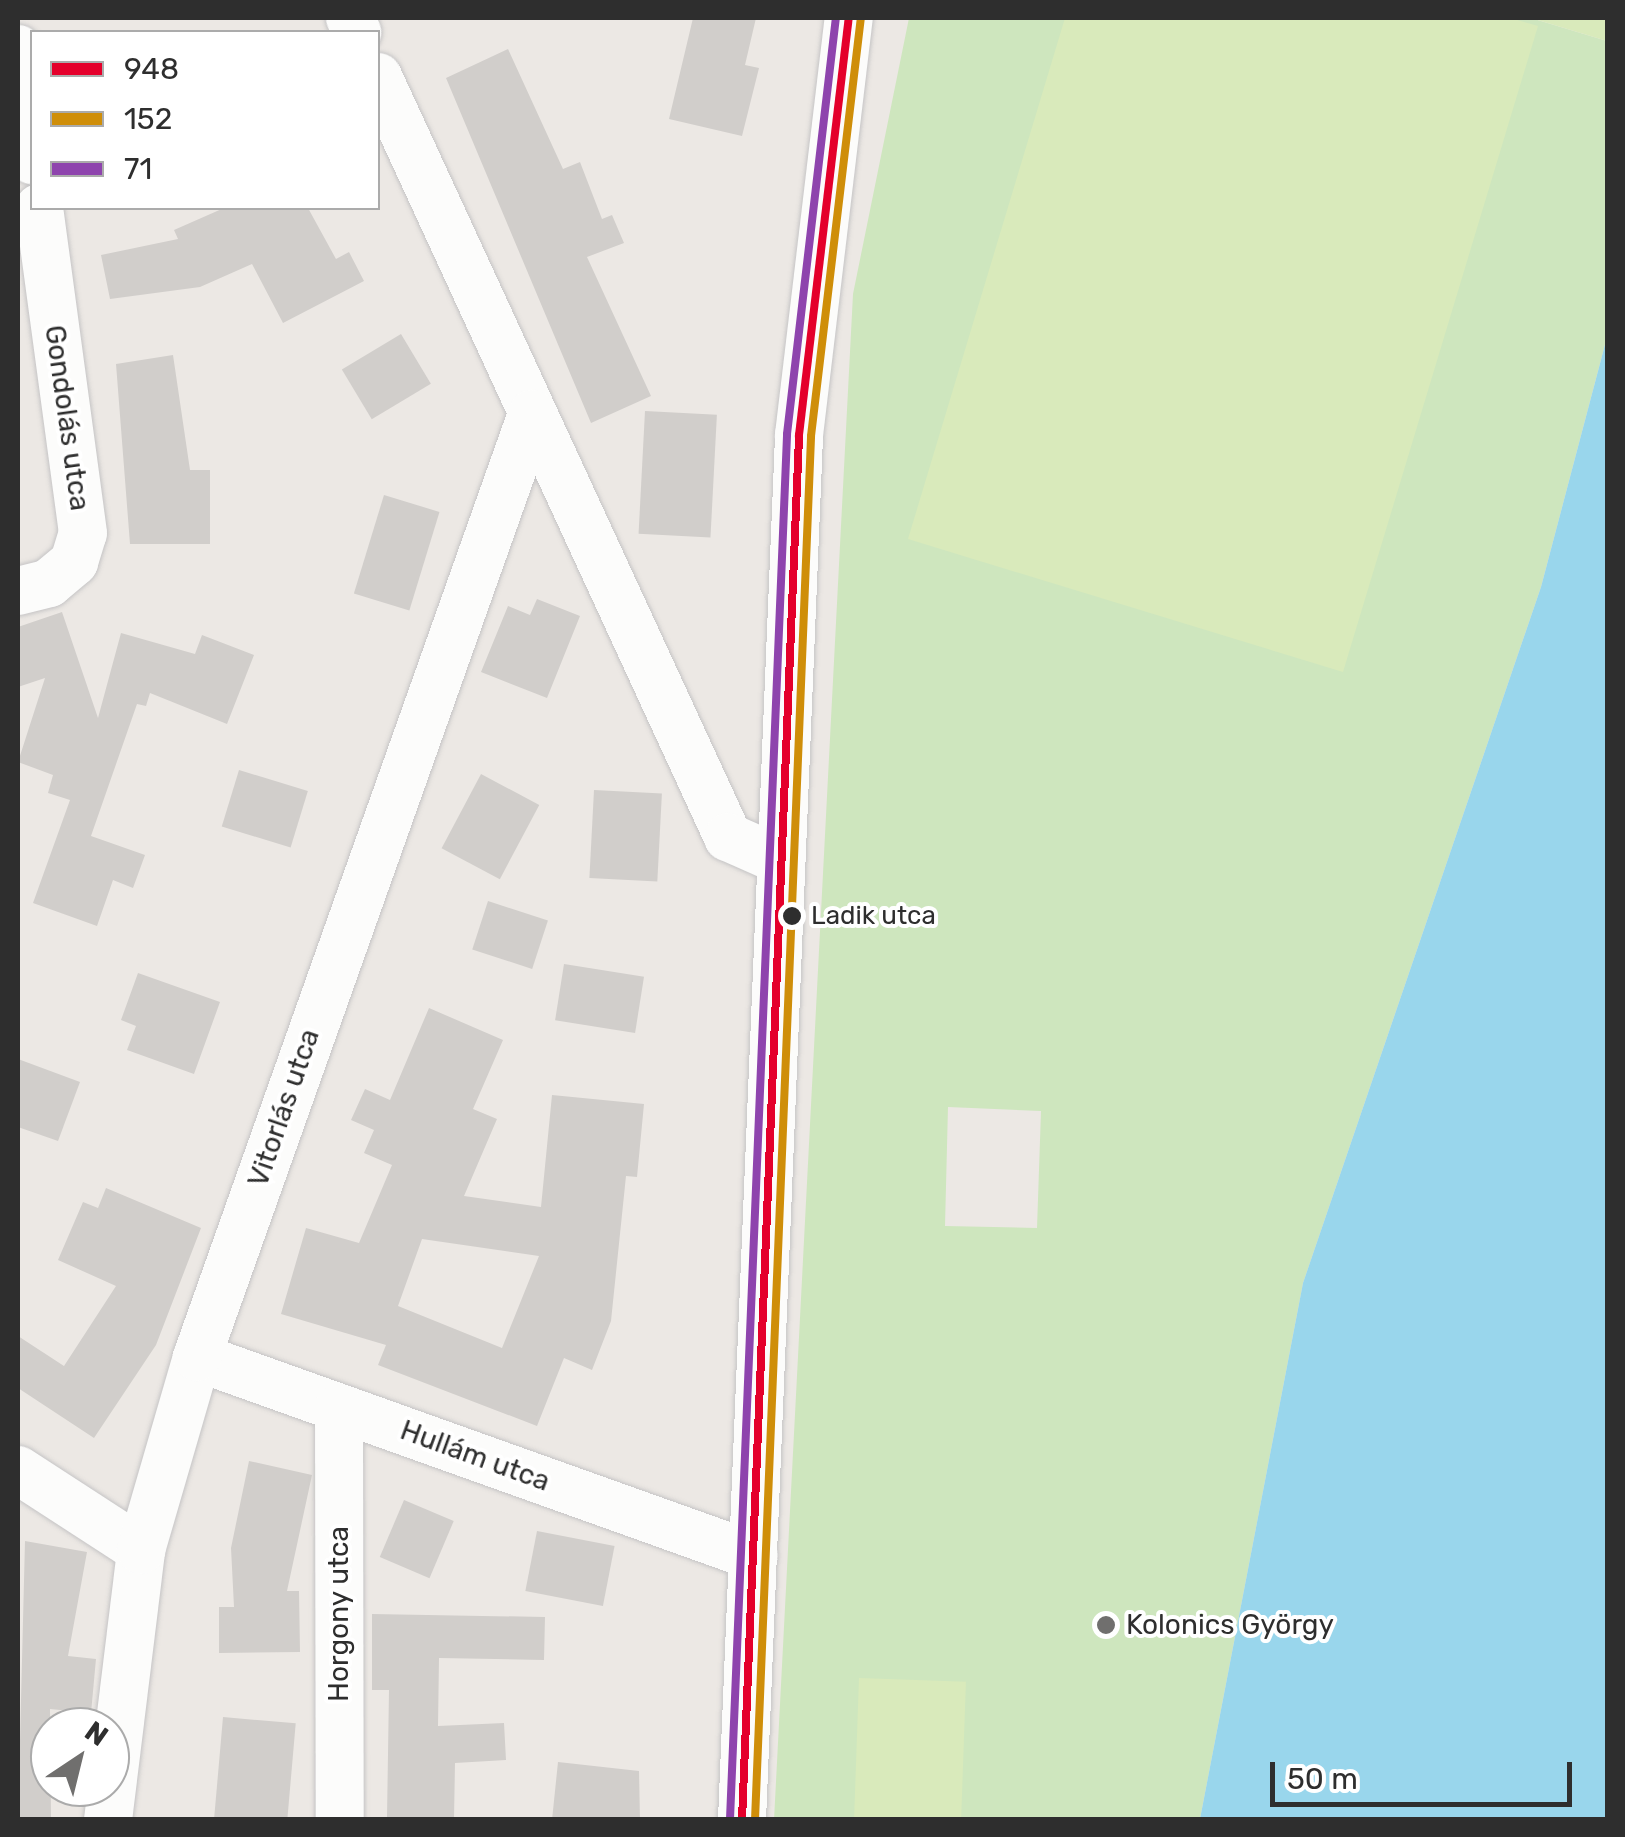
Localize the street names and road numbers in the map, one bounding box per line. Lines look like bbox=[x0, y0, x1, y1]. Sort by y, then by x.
street label: Gondolás utca bbox=[37, 323, 97, 513]
street label: Vitorlás utca bbox=[241, 1025, 327, 1191]
street label: Hullám utca bbox=[396, 1413, 554, 1499]
street label: Horgony utca bbox=[322, 1526, 356, 1702]

